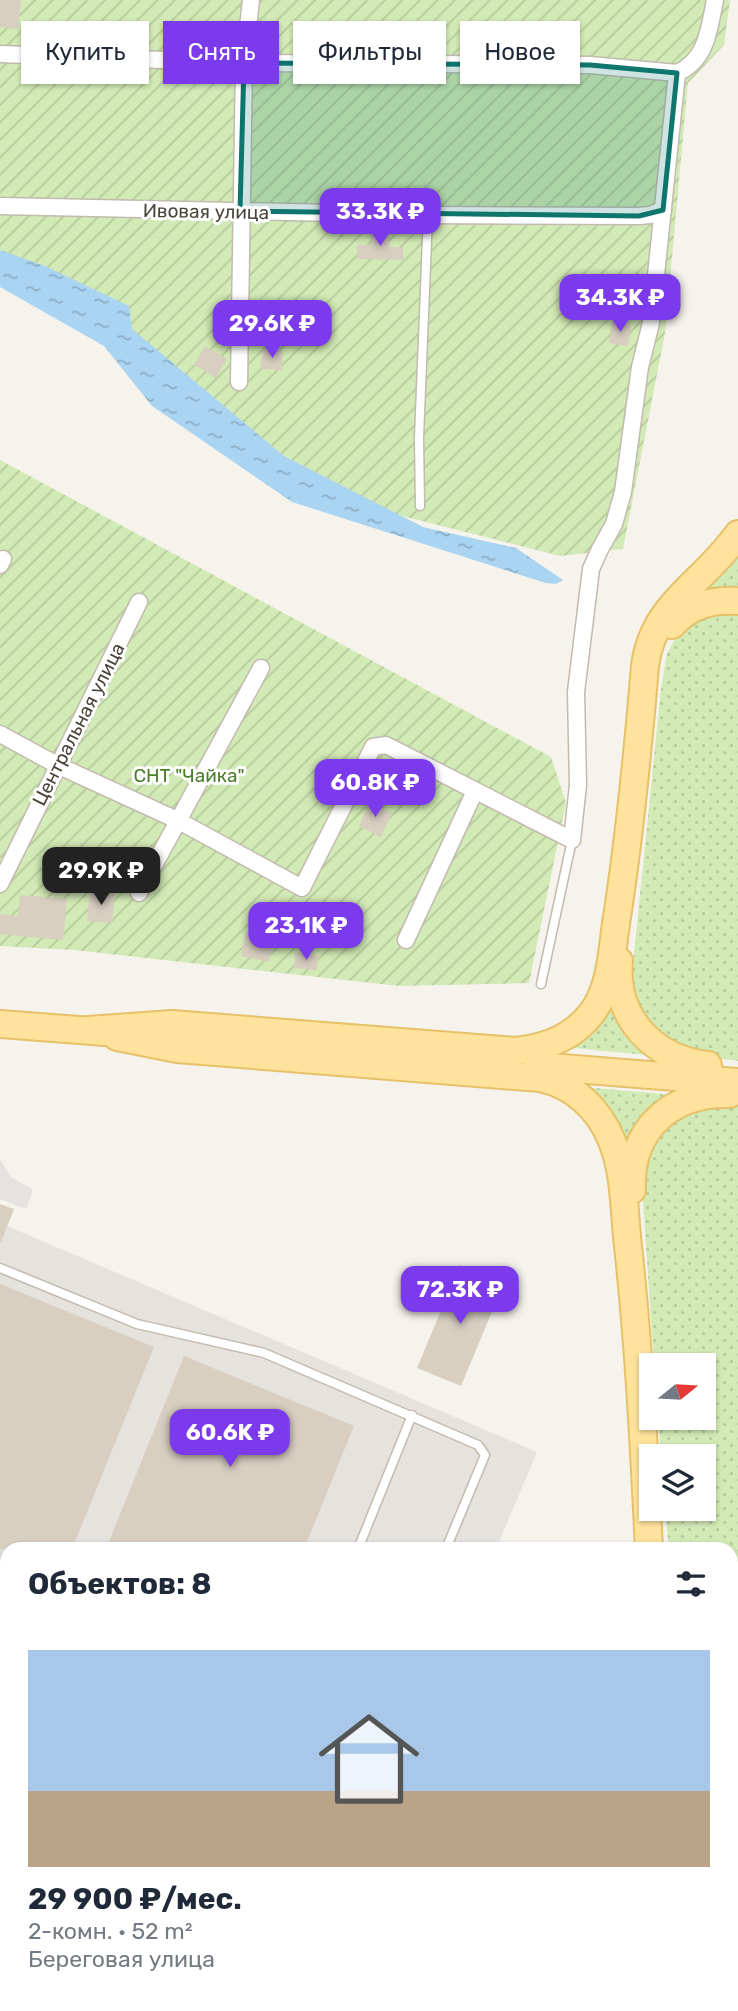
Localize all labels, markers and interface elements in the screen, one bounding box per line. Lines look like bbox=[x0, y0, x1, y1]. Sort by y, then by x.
chip: Купить bbox=[21, 21, 149, 84]
chip: Снять bbox=[163, 21, 279, 84]
chip: Фильтры bbox=[293, 21, 446, 84]
chip: Новое bbox=[460, 21, 580, 84]
pin: 33.3K ₽ bbox=[315, 188, 445, 248]
text: 33.3K ₽ bbox=[336, 197, 424, 225]
street label: Ивовая улица bbox=[143, 199, 269, 224]
pin: 34.3K ₽ bbox=[555, 274, 685, 334]
text: 34.3K ₽ bbox=[575, 283, 665, 311]
pin: 29.6K ₽ bbox=[207, 300, 337, 360]
text: 29.6K ₽ bbox=[229, 309, 315, 337]
street label: Центральная улица bbox=[27, 639, 130, 810]
pin: 60.8K ₽ bbox=[310, 760, 440, 819]
park label: СНТ "Чайка" bbox=[133, 764, 245, 787]
text: 60.8K ₽ bbox=[330, 768, 420, 796]
pin: 29.9K ₽ bbox=[36, 848, 166, 907]
text: 29.9K ₽ bbox=[58, 856, 144, 884]
pin: 23.1K ₽ bbox=[241, 902, 371, 962]
text: 23.1K ₽ bbox=[264, 911, 348, 939]
pin: 72.3K ₽ bbox=[395, 1266, 525, 1326]
text: 72.3K ₽ bbox=[417, 1275, 503, 1303]
north arrow bbox=[639, 1353, 716, 1430]
map controls bbox=[639, 1353, 716, 1521]
pin: 60.6K ₽ bbox=[165, 1410, 295, 1469]
text: 60.6K ₽ bbox=[186, 1418, 274, 1446]
button: layers bbox=[639, 1444, 716, 1521]
icon: filters bbox=[672, 1565, 710, 1603]
text: Объектов: 8 bbox=[28, 1566, 212, 1602]
icon: home bbox=[306, 1696, 432, 1822]
text: 29 900 ₽/мес. bbox=[28, 1881, 242, 1917]
text: 2-комн. · 52 m² bbox=[28, 1917, 193, 1945]
text: Береговая улица bbox=[28, 1945, 215, 1973]

